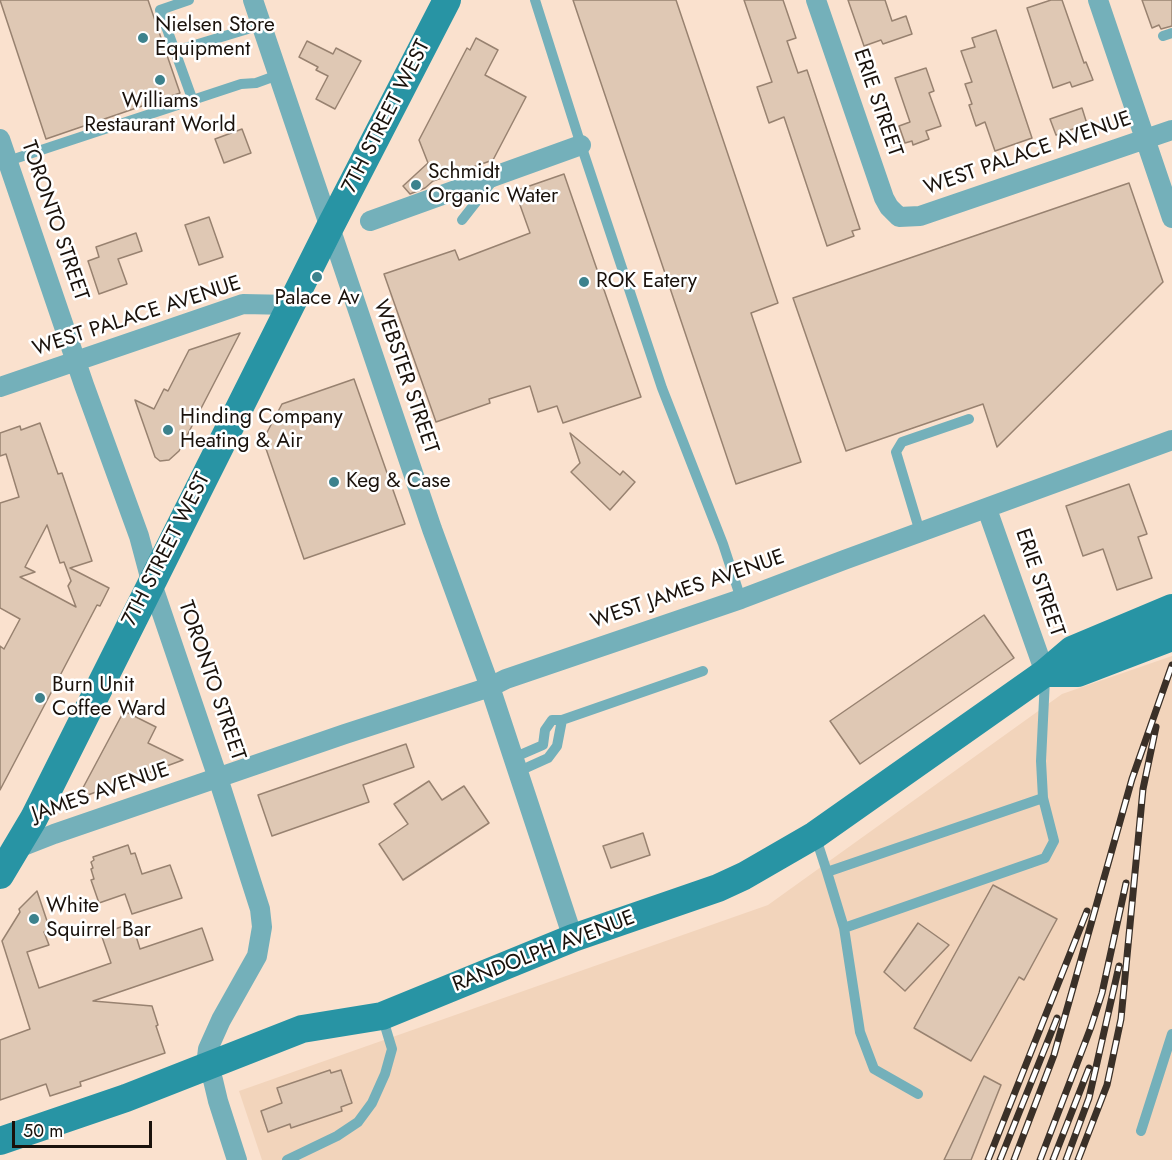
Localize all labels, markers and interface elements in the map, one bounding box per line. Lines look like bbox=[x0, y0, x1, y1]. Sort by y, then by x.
place label: Nielsen Store Equipment bbox=[155, 13, 275, 63]
marker: Nielsen Store Equipment bbox=[136, 31, 150, 45]
street label: 7TH STREET WEST bbox=[337, 36, 437, 198]
street label: ERIE STREET bbox=[847, 46, 907, 160]
marker: Williams Restaurant World bbox=[153, 73, 167, 87]
place label: Williams Restaurant World bbox=[84, 89, 236, 139]
street label: WEST PALACE AVENUE bbox=[921, 107, 1135, 201]
street label: TORONTO STREET bbox=[15, 138, 93, 304]
place label: Schmidt Organic Water bbox=[428, 160, 558, 210]
marker: Schmidt Organic Water bbox=[409, 178, 423, 192]
place label: ROK Eatery bbox=[596, 269, 697, 295]
marker: Palace Av bbox=[310, 270, 324, 284]
street label: WEST PALACE AVENUE bbox=[30, 271, 244, 363]
marker: ROK Eatery bbox=[577, 275, 591, 289]
place label: Palace Av bbox=[274, 286, 360, 312]
street label: WEBSTER STREET bbox=[367, 297, 443, 457]
place label: Hinding Company Heating & Air bbox=[180, 405, 343, 455]
marker: Hinding Company Heating & Air bbox=[161, 423, 175, 437]
street label: 7TH STREET WEST bbox=[117, 469, 217, 631]
place label: Keg & Case bbox=[346, 469, 451, 495]
marker: Keg & Case bbox=[327, 475, 341, 489]
street label: ERIE STREET bbox=[1009, 526, 1069, 640]
street label: WEST JAMES AVENUE bbox=[588, 545, 788, 635]
street label: TORONTO STREET bbox=[172, 598, 250, 764]
place label: Burn Unit Coffee Ward bbox=[52, 673, 166, 723]
marker: Burn Unit Coffee Ward bbox=[33, 691, 47, 705]
street label: JAMES AVENUE bbox=[29, 758, 173, 828]
place label: White Squirrel Bar bbox=[46, 894, 151, 944]
street label: RANDOLPH AVENUE bbox=[449, 906, 639, 998]
marker: White Squirrel Bar bbox=[27, 912, 41, 926]
scale bar bbox=[15, 1109, 154, 1147]
text: 50 m bbox=[23, 1118, 63, 1144]

